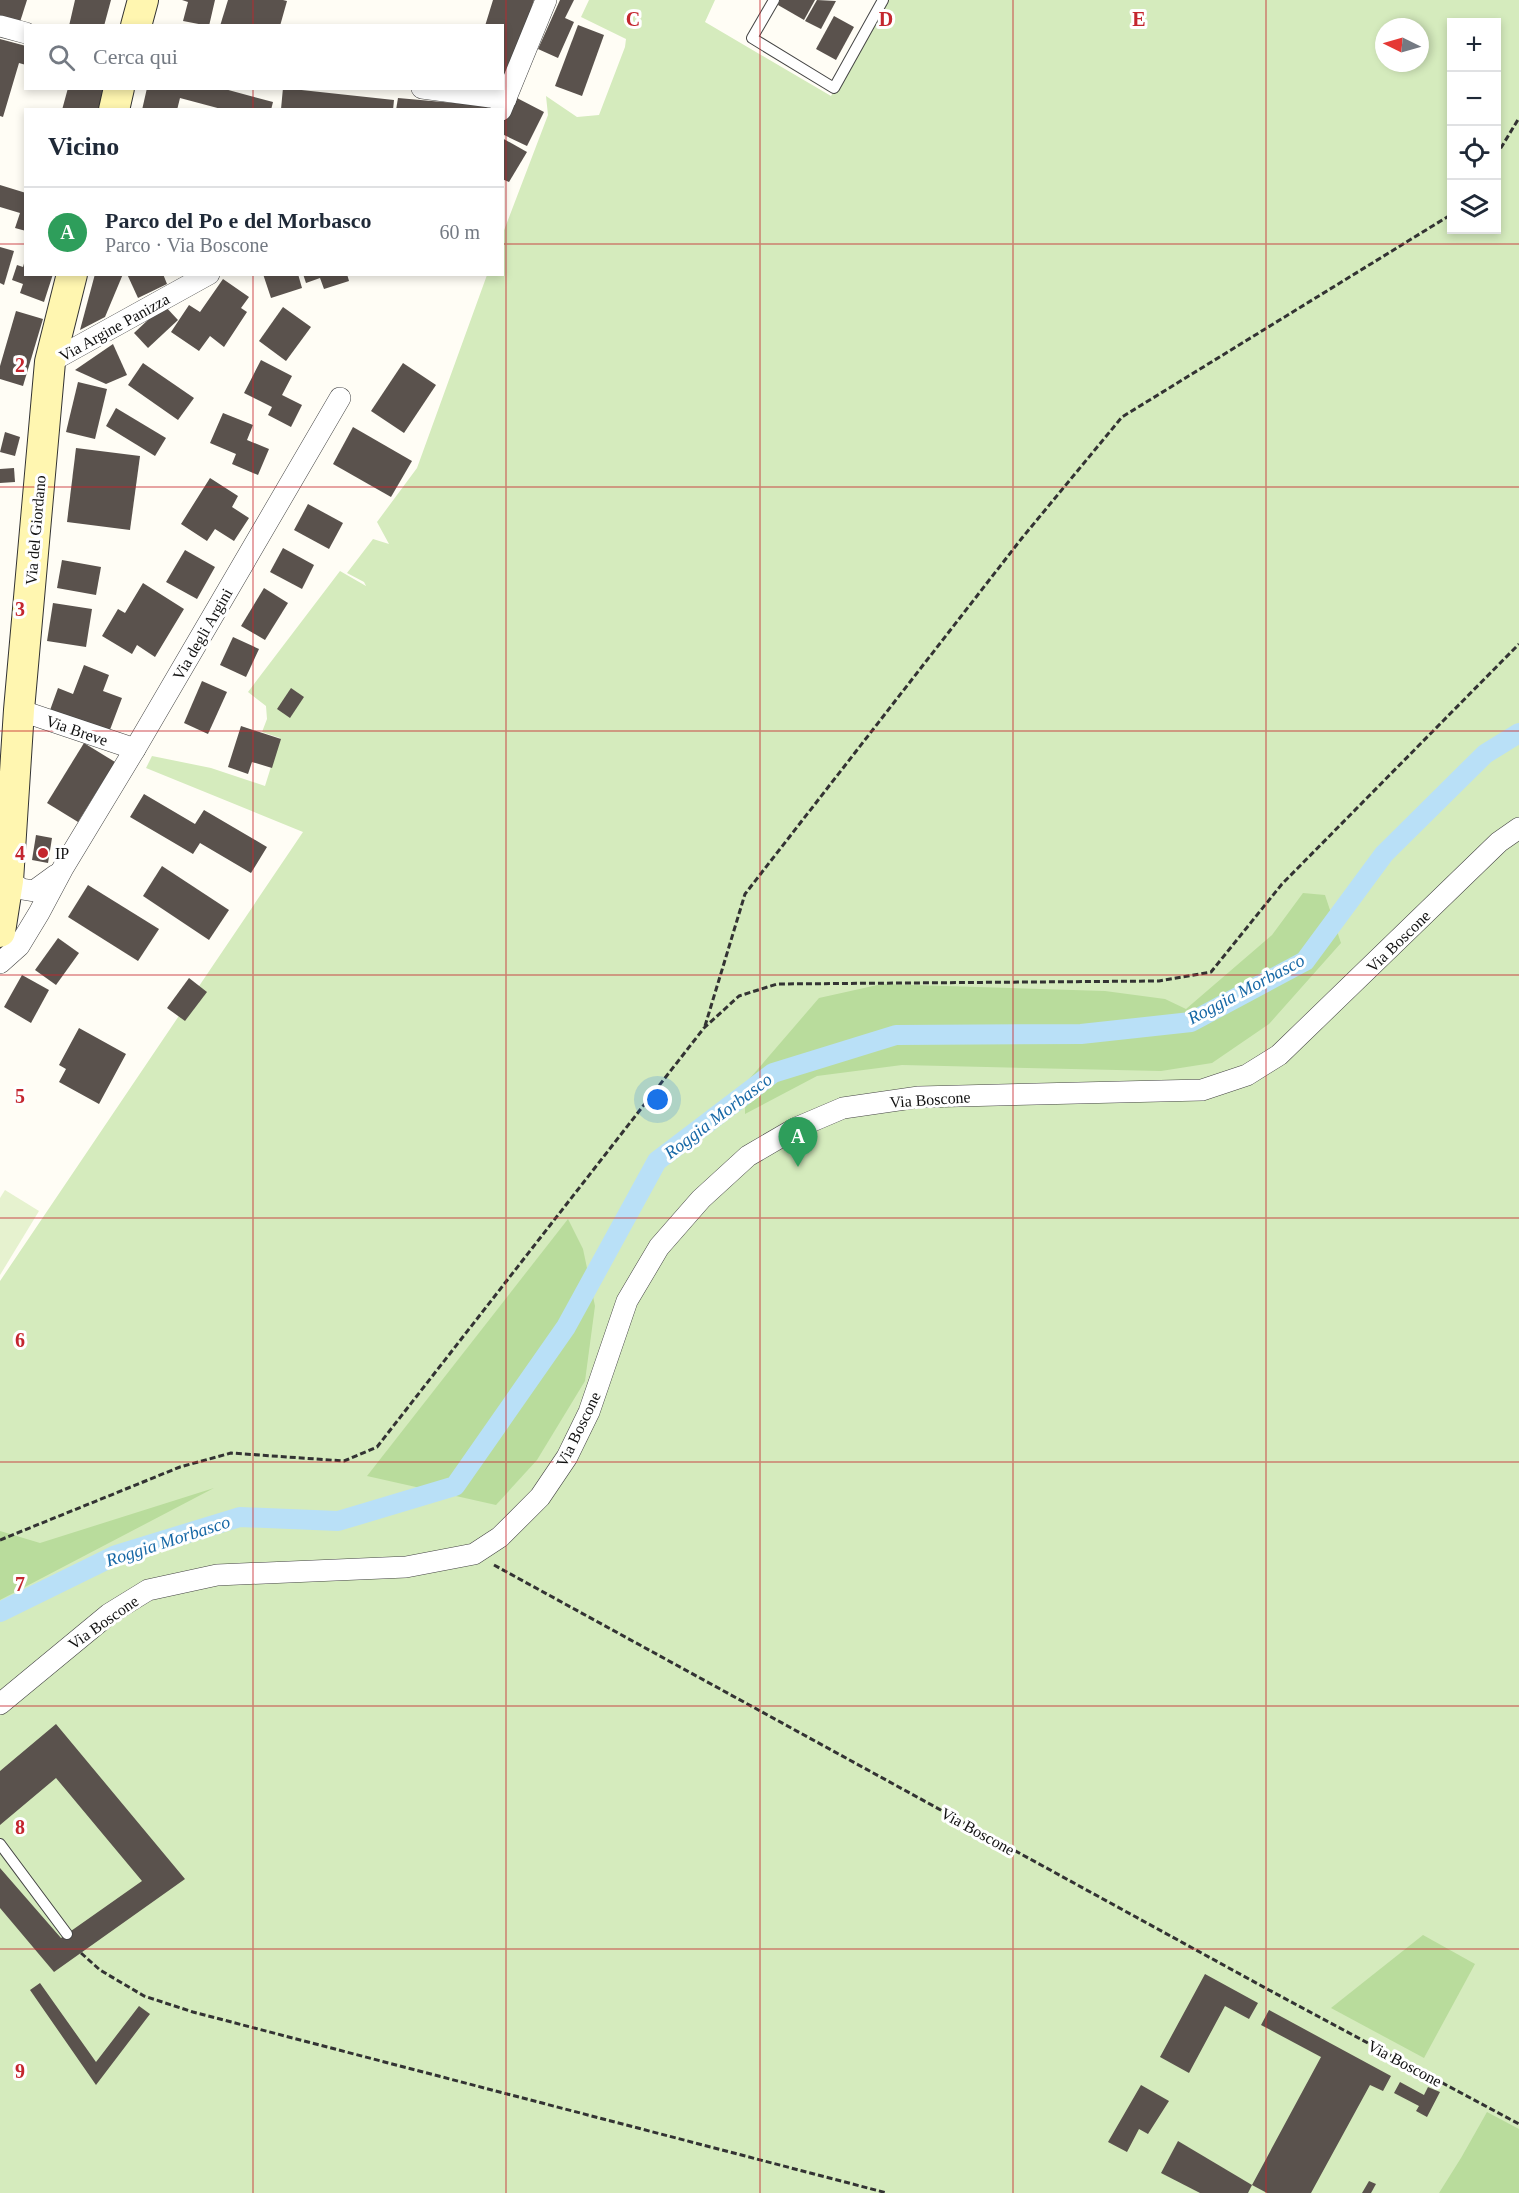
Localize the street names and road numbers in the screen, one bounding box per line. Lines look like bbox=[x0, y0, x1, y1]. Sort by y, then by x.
street label: Via Argine Panizza bbox=[56, 290, 173, 366]
street label: Via del Giordano bbox=[22, 474, 49, 586]
street label: Via degli Argini bbox=[169, 585, 237, 683]
street label: Via Breve bbox=[44, 712, 110, 749]
street label: Via Boscone bbox=[1363, 907, 1433, 976]
street label: Via Boscone bbox=[889, 1088, 971, 1111]
street label: Via Boscone bbox=[553, 1389, 604, 1469]
street label: Via Boscone bbox=[65, 1592, 141, 1653]
street label: Via Boscone bbox=[938, 1804, 1017, 1859]
street label: Via Boscone bbox=[1365, 2037, 1445, 2090]

